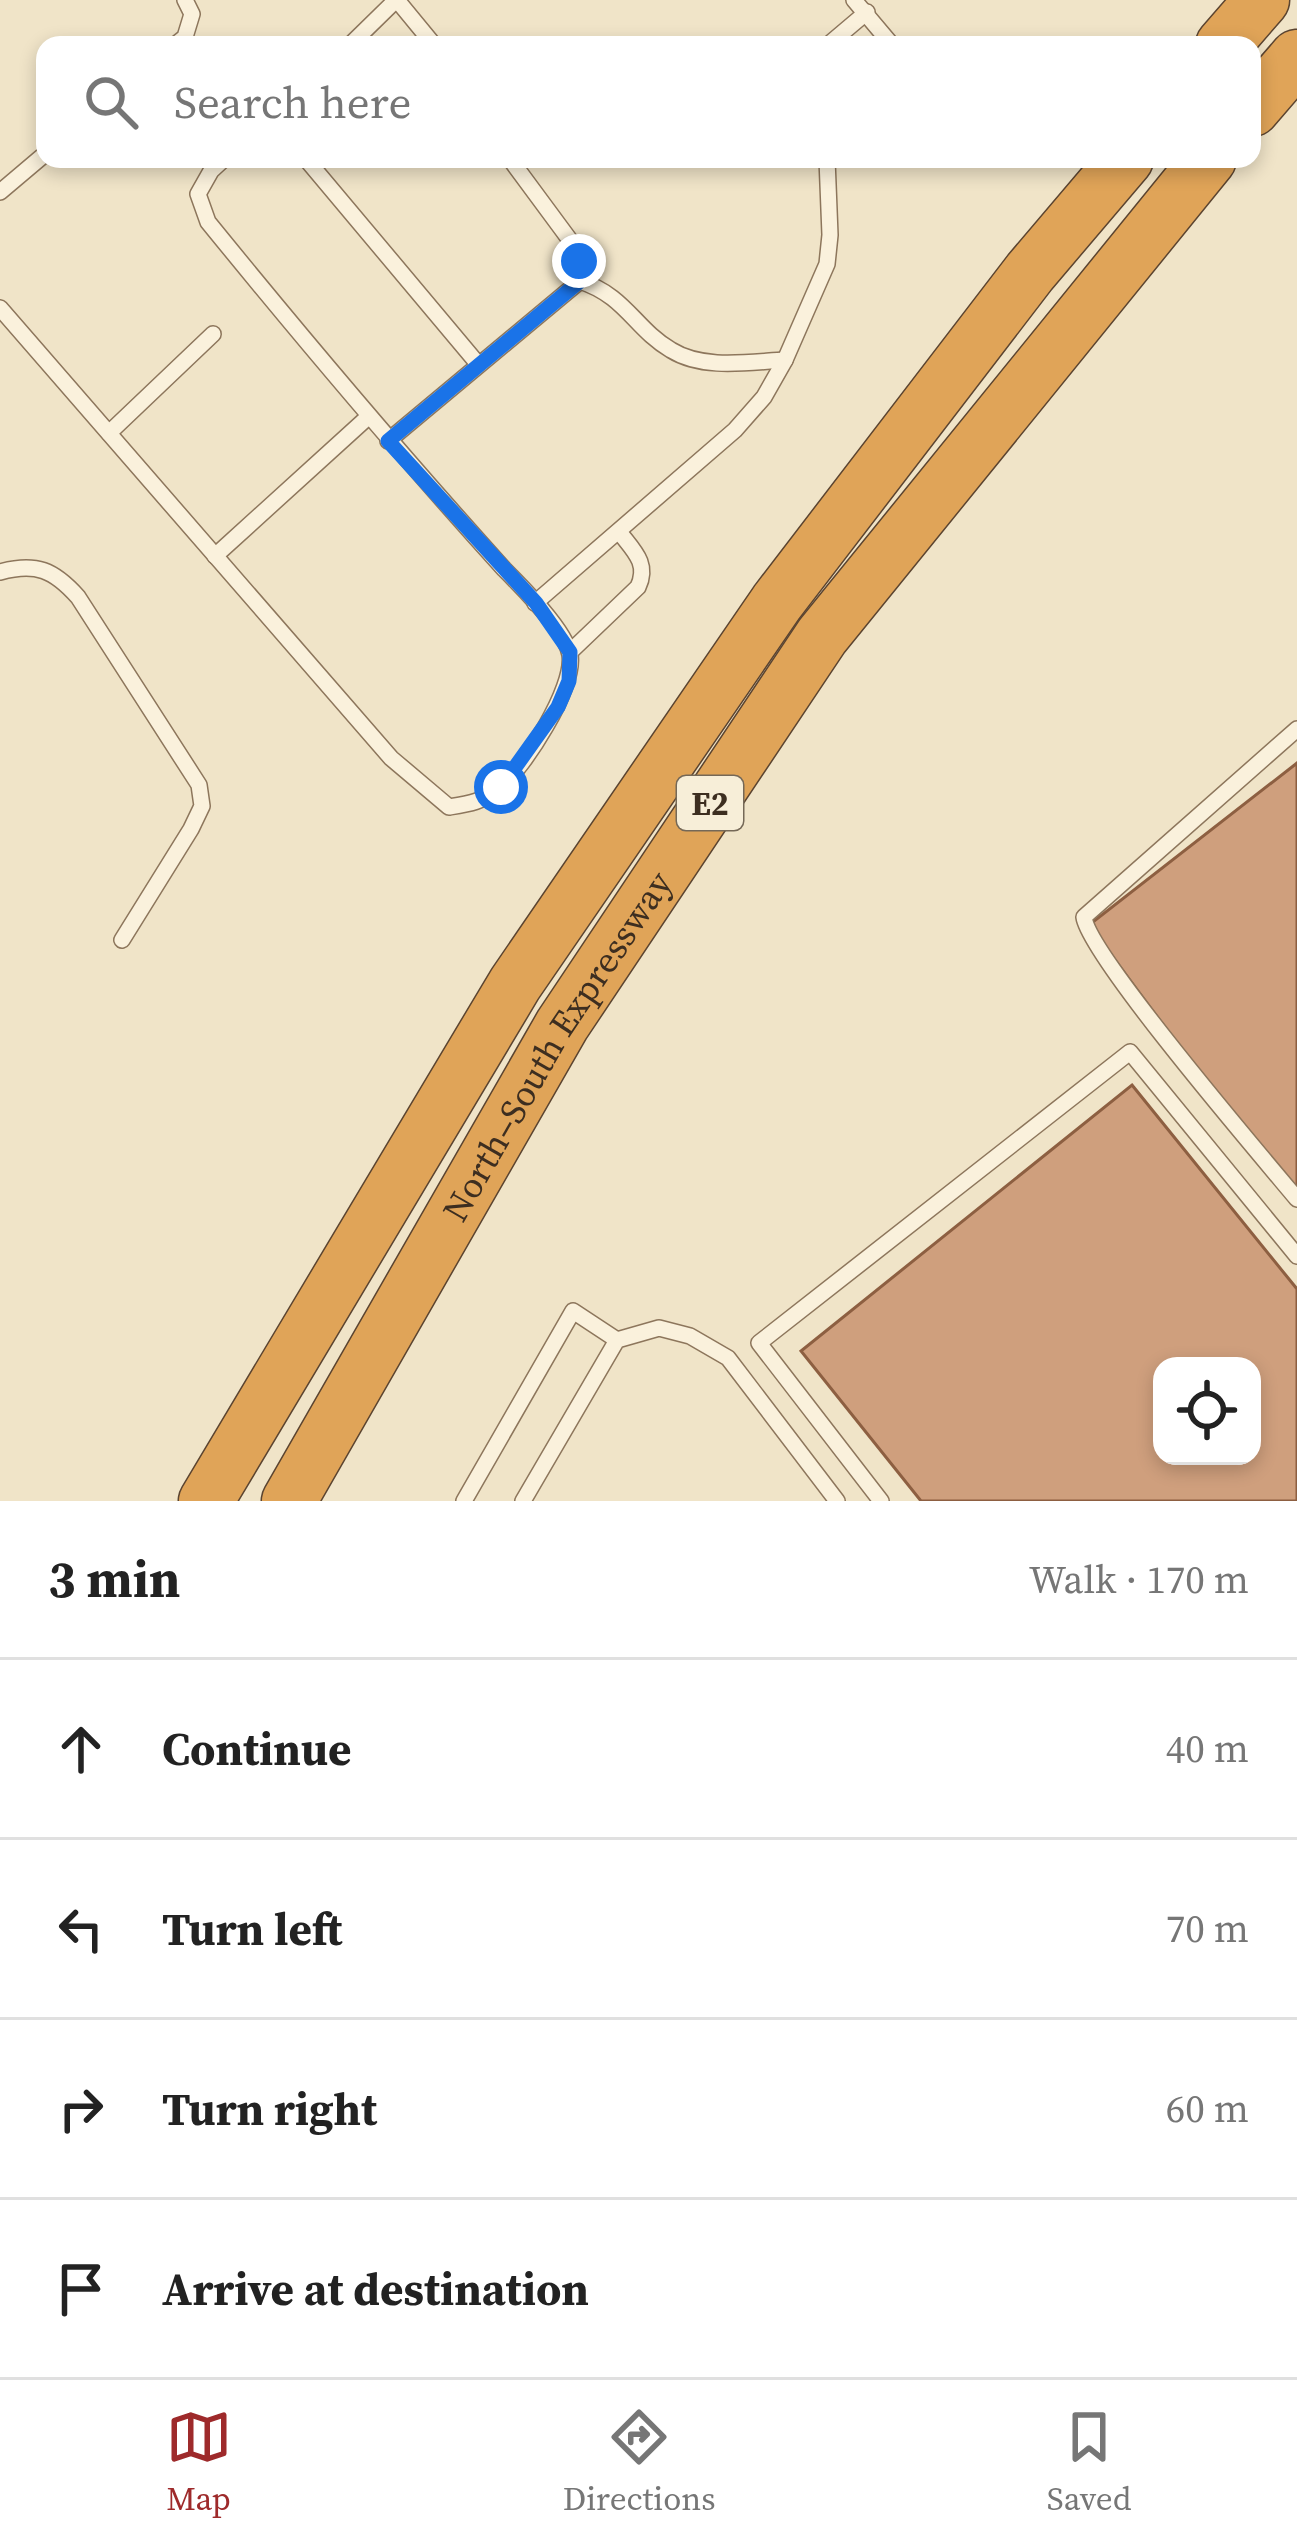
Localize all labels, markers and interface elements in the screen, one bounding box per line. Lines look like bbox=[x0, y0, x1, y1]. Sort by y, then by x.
search box bbox=[36, 36, 1261, 168]
icon: search bbox=[78, 69, 144, 135]
text: Search here bbox=[174, 71, 411, 133]
route end bbox=[552, 234, 606, 288]
route start bbox=[474, 760, 528, 814]
road number: E2 bbox=[677, 776, 743, 830]
street label: North–South Expressway bbox=[430, 861, 683, 1230]
map controls bbox=[1153, 1357, 1261, 1465]
button: locate bbox=[1153, 1357, 1261, 1465]
text: 3 min bbox=[48, 1544, 180, 1614]
text: Walk · 170 m bbox=[1029, 1553, 1249, 1606]
icon: ahead bbox=[48, 1716, 114, 1782]
text: Continue bbox=[162, 1718, 351, 1780]
text: 40 m bbox=[1166, 1722, 1249, 1775]
icon: left bbox=[48, 1896, 114, 1962]
text: Turn left bbox=[162, 1898, 342, 1960]
text: 70 m bbox=[1166, 1902, 1249, 1955]
icon: right bbox=[48, 2076, 114, 2142]
text: Turn right bbox=[162, 2078, 377, 2140]
text: 60 m bbox=[1166, 2082, 1249, 2135]
icon: arrive bbox=[48, 2256, 114, 2322]
text: Arrive at destination bbox=[162, 2258, 589, 2320]
tab: Map bbox=[166, 2404, 232, 2521]
tab: Directions bbox=[563, 2404, 716, 2521]
tab: Saved bbox=[1047, 2404, 1131, 2521]

